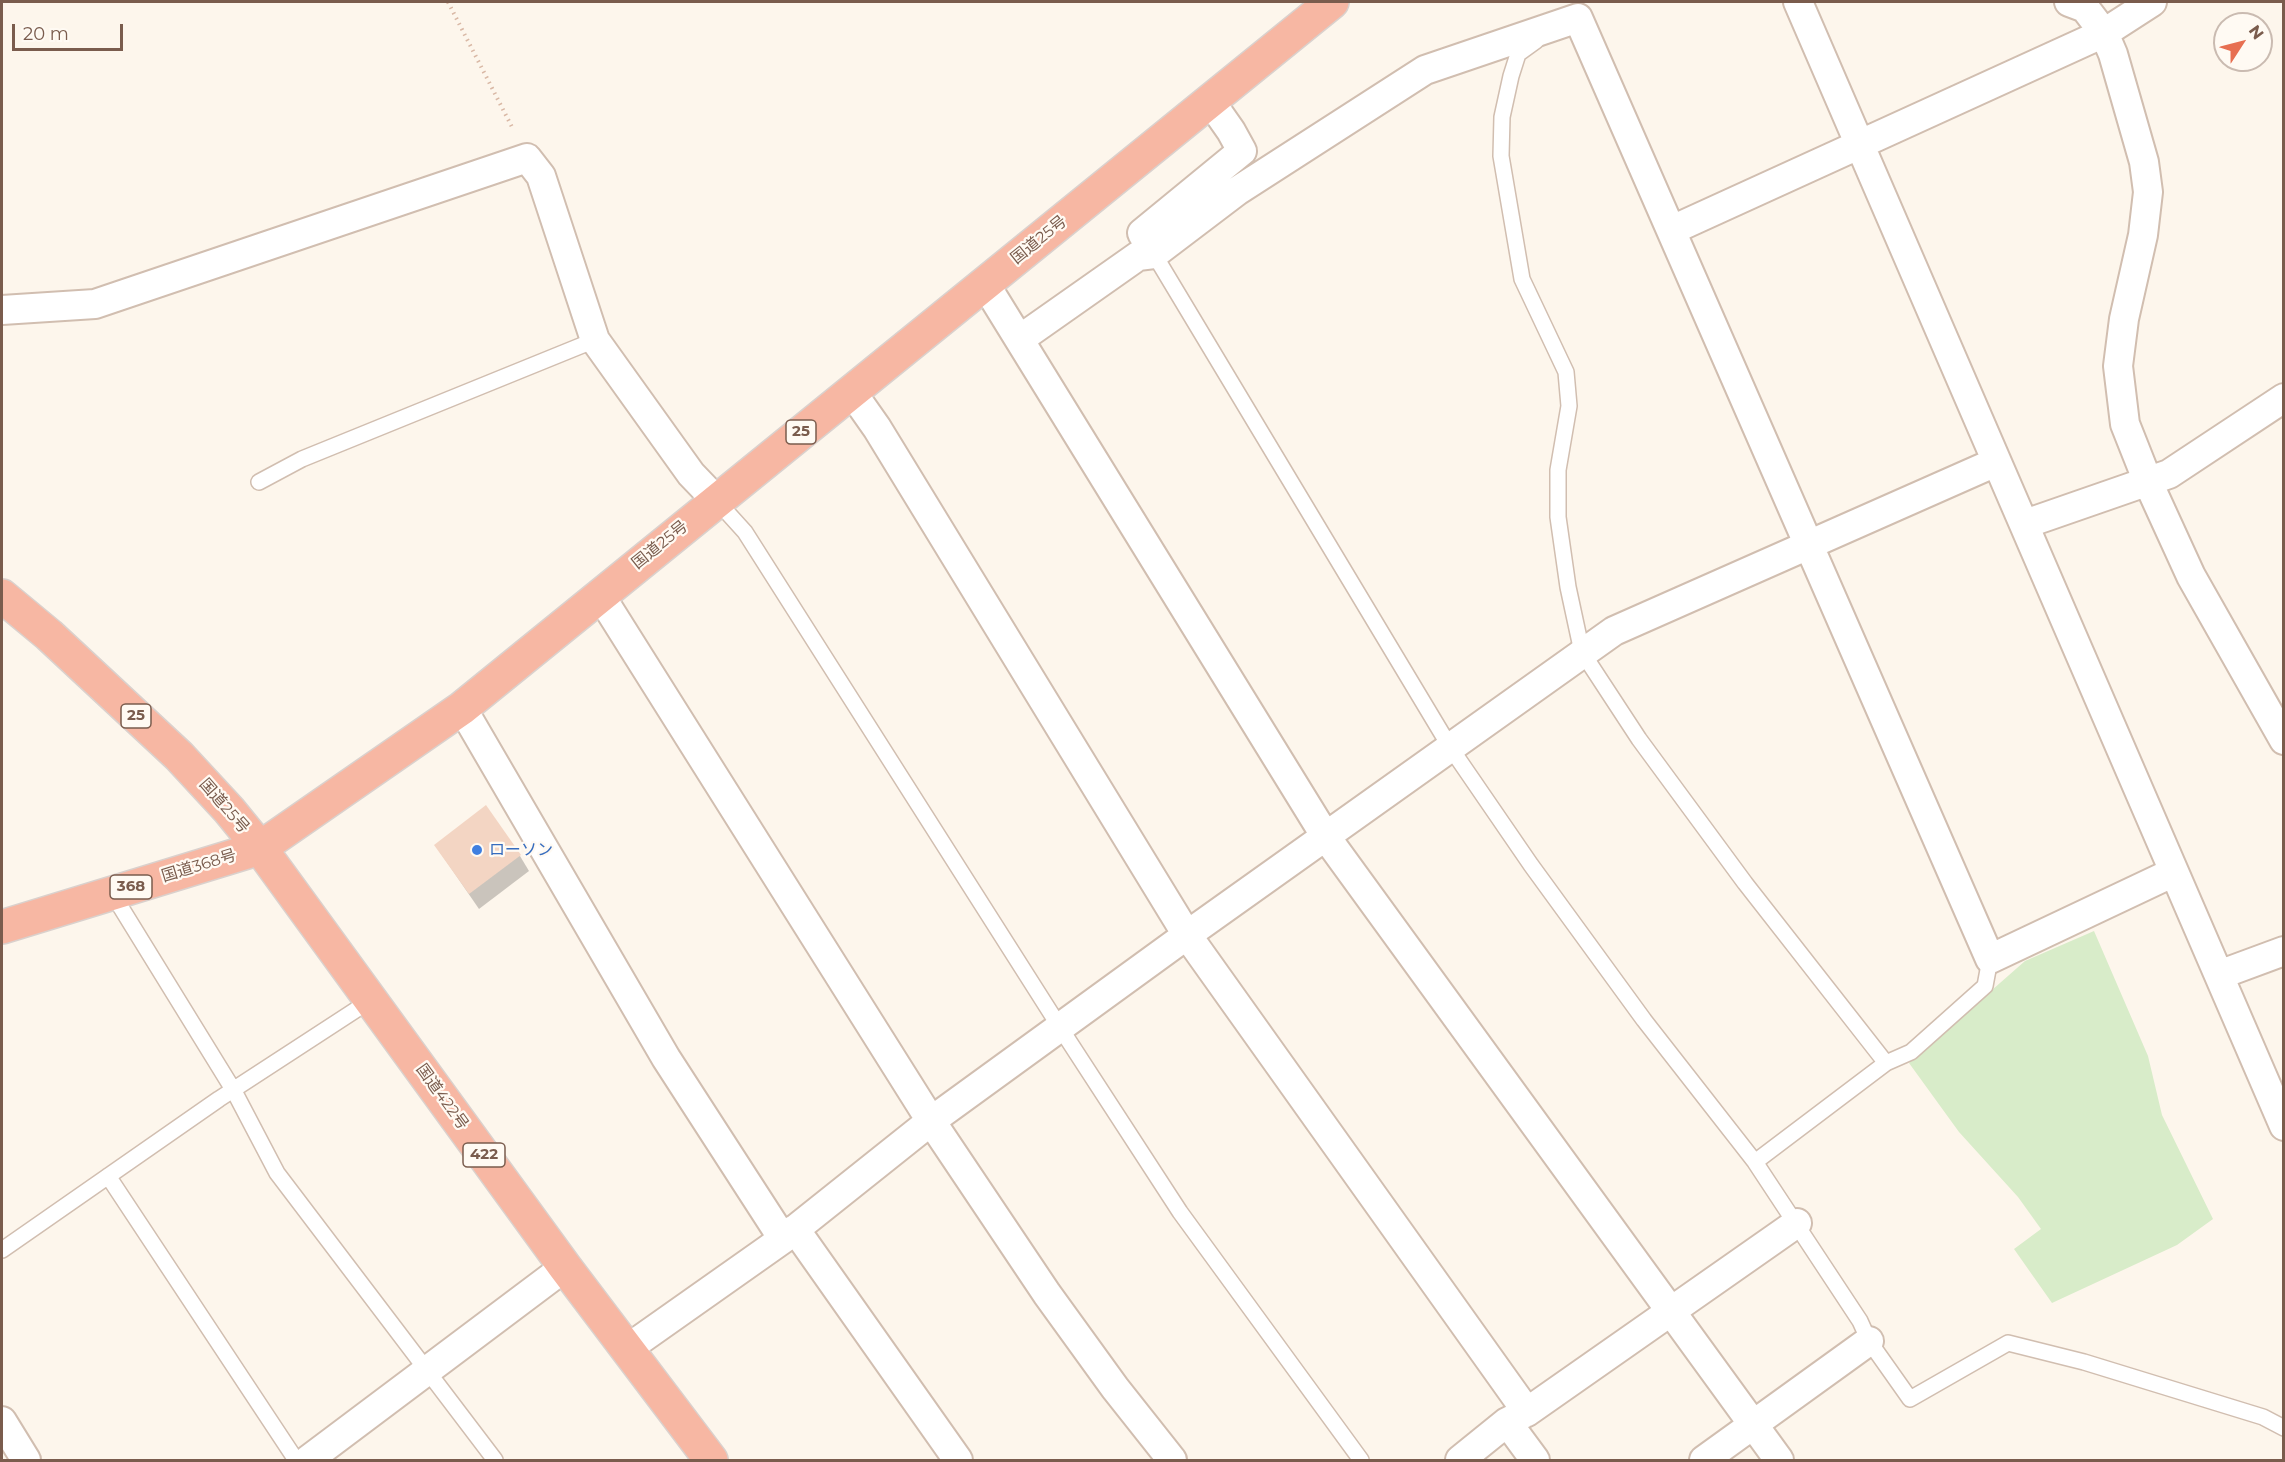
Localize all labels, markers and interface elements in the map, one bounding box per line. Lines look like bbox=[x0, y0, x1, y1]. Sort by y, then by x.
scale bar bbox=[15, 12, 126, 50]
north arrow bbox=[2213, 12, 2273, 72]
text: N bbox=[2245, 21, 2268, 43]
text: 20 m bbox=[23, 23, 69, 45]
street label: 国道25号 bbox=[1007, 212, 1071, 268]
road number: 25 bbox=[786, 420, 816, 444]
street label: 国道25号 bbox=[628, 517, 692, 573]
road number: 25 bbox=[121, 704, 151, 728]
street label: 国道25号 bbox=[195, 775, 253, 837]
place label: ローソン bbox=[489, 840, 553, 860]
marker: ローソン bbox=[470, 843, 484, 857]
street label: 国道368号 bbox=[159, 846, 239, 886]
road number: 368 bbox=[110, 875, 152, 899]
street label: 国道422号 bbox=[412, 1060, 472, 1134]
road number: 422 bbox=[463, 1143, 505, 1167]

